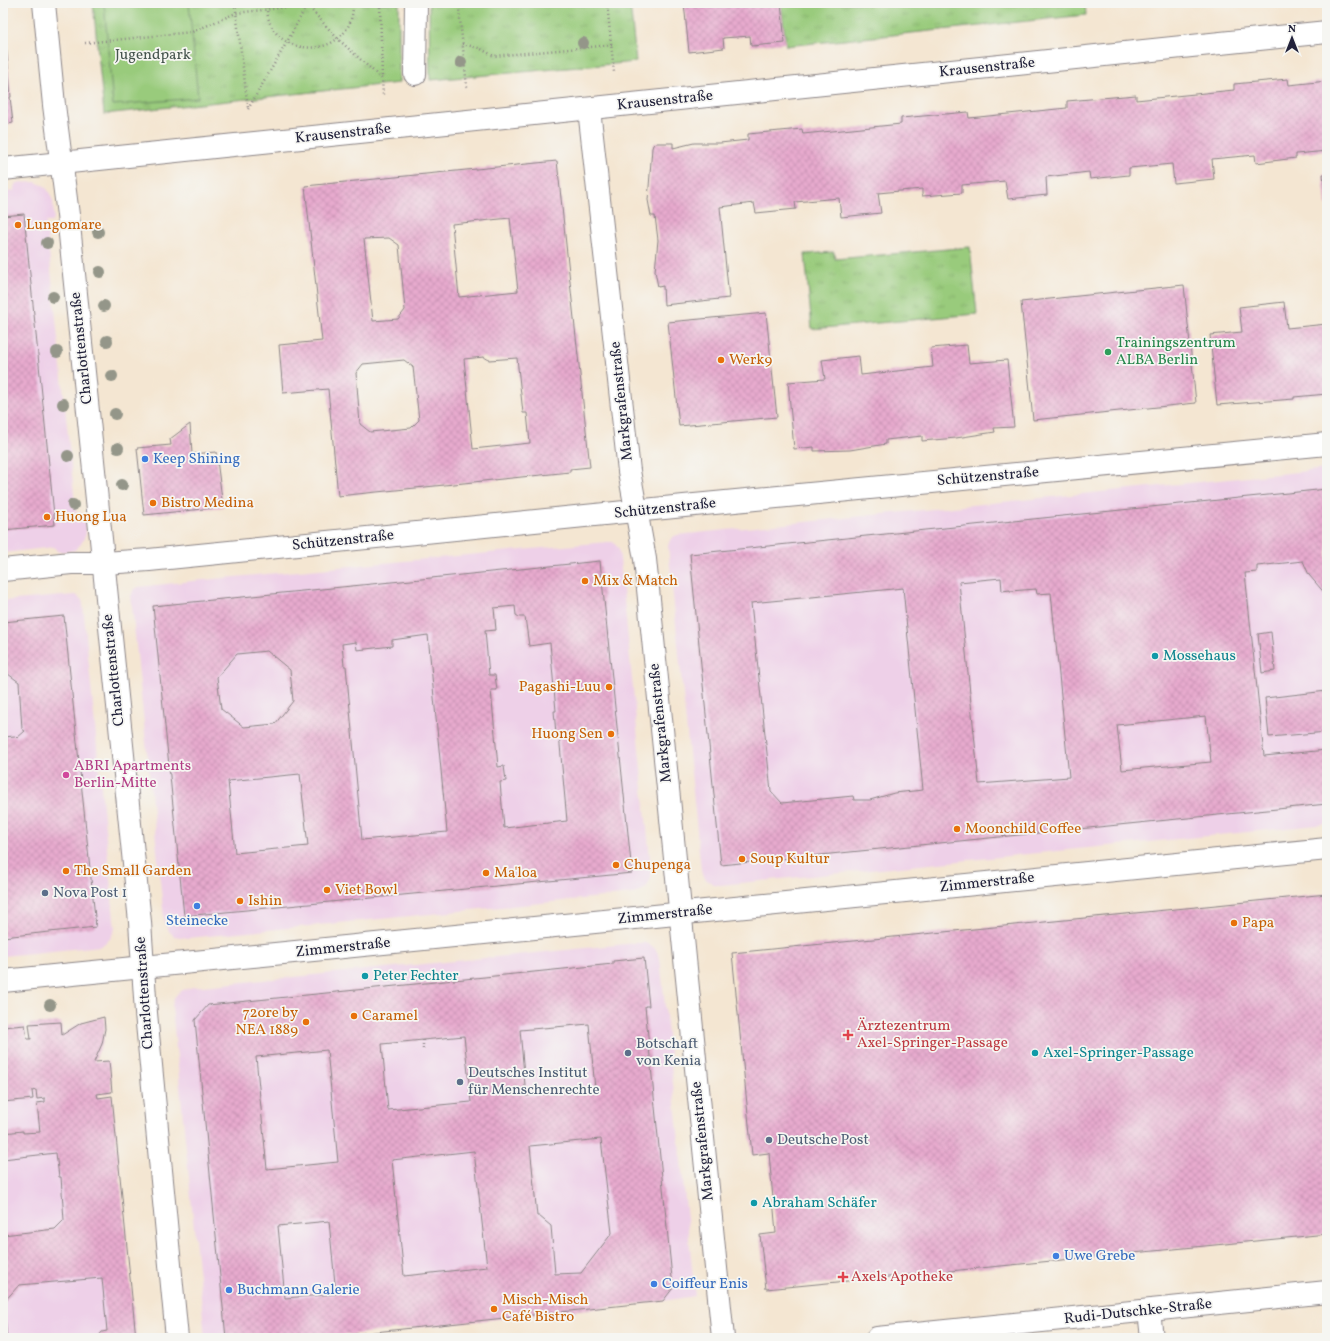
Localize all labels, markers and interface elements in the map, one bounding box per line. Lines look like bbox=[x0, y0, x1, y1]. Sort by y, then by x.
north arrow bbox=[1272, 18, 1312, 58]
text: N bbox=[1288, 22, 1296, 37]
park label: Jugendpark bbox=[115, 45, 191, 66]
street label: Krausenstraße bbox=[938, 53, 1036, 83]
street label: Krausenstraße bbox=[616, 86, 714, 116]
street label: Krausenstraße bbox=[294, 119, 392, 149]
place label: Lungomare bbox=[26, 215, 102, 236]
marker: Lungomare bbox=[13, 220, 23, 230]
street label: Charlottenstraße bbox=[66, 291, 98, 405]
place label: Trainingszentrum ALBA Berlin bbox=[1116, 333, 1236, 371]
street label: Markgrafenstraße bbox=[605, 340, 639, 462]
marker: Trainingszentrum ALBA Berlin bbox=[1103, 347, 1113, 357]
place label: Werk9 bbox=[729, 350, 772, 371]
marker: Werk9 bbox=[716, 355, 726, 365]
place label: Keep Shining bbox=[153, 449, 241, 470]
marker: Keep Shining bbox=[140, 454, 150, 464]
street label: Schützenstraße bbox=[936, 462, 1040, 492]
place label: Bistro Medina bbox=[161, 493, 254, 514]
street label: Schützenstraße bbox=[613, 493, 717, 525]
marker: Bistro Medina bbox=[148, 498, 158, 508]
place label: Huong Lua bbox=[55, 507, 127, 528]
marker: Huong Lua bbox=[42, 512, 52, 522]
street label: Schützenstraße bbox=[291, 525, 395, 557]
place label: Mix & Match bbox=[593, 571, 678, 592]
marker: Mix & Match bbox=[580, 576, 590, 586]
street label: Charlottenstraße bbox=[98, 613, 130, 727]
place label: Mossehaus bbox=[1163, 646, 1236, 667]
marker: Mossehaus bbox=[1150, 651, 1160, 661]
street label: Markgrafenstraße bbox=[644, 662, 678, 784]
place label: Pagashi-Luu bbox=[519, 677, 601, 698]
marker: Pagashi-Luu bbox=[604, 682, 614, 692]
place label: Huong Sen bbox=[531, 724, 603, 745]
marker: Huong Sen bbox=[606, 729, 616, 739]
place label: ABRI Apartments Berlin-Mitte bbox=[74, 756, 191, 794]
marker: ABRI Apartments Berlin-Mitte bbox=[61, 770, 71, 780]
place label: Moonchild Coffee bbox=[965, 819, 1081, 840]
marker: Moonchild Coffee bbox=[952, 824, 962, 834]
place label: Soup Kultur bbox=[750, 849, 829, 870]
marker: Soup Kultur bbox=[737, 854, 747, 864]
place label: Chupenga bbox=[624, 855, 691, 876]
marker: Chupenga bbox=[611, 860, 621, 870]
place label: The Small Garden bbox=[74, 861, 192, 882]
place label: Ma'loa bbox=[494, 863, 537, 884]
marker: The Small Garden bbox=[61, 866, 71, 876]
marker: Ma'loa bbox=[481, 868, 491, 878]
street label: Zimmerstraße bbox=[938, 868, 1036, 898]
place label: Viet Bowl bbox=[335, 880, 398, 901]
place label: Nova Post 1 bbox=[53, 883, 127, 904]
marker: Viet Bowl bbox=[322, 885, 332, 895]
marker: Nova Post 1 bbox=[40, 888, 50, 898]
place label: Ishin bbox=[248, 891, 282, 912]
marker: Ishin bbox=[235, 896, 245, 906]
street label: Zimmerstraße bbox=[616, 900, 714, 930]
marker: Steinecke bbox=[192, 901, 202, 911]
place label: Steinecke bbox=[166, 911, 228, 932]
place label: Papa bbox=[1242, 913, 1274, 934]
marker: Papa bbox=[1229, 918, 1239, 928]
street label: Zimmerstraße bbox=[294, 933, 392, 963]
street label: Charlottenstraße bbox=[131, 936, 159, 1050]
place label: Peter Fechter bbox=[373, 966, 459, 987]
marker: Peter Fechter bbox=[360, 971, 370, 981]
place label: 72ore by NEA 1889 bbox=[236, 1003, 298, 1041]
place label: Caramel bbox=[362, 1006, 418, 1027]
marker: Caramel bbox=[349, 1011, 359, 1021]
place label: Ärztezentrum Axel-Springer-Passage bbox=[857, 1016, 1008, 1054]
marker: 72ore by NEA 1889 bbox=[301, 1017, 311, 1027]
marker: Ärztezentrum Axel-Springer-Passage bbox=[842, 1029, 854, 1041]
place label: Botschaft von Kenia bbox=[636, 1034, 701, 1072]
place label: Axel-Springer-Passage bbox=[1043, 1043, 1194, 1064]
marker: Botschaft von Kenia bbox=[623, 1048, 633, 1058]
marker: Axel-Springer-Passage bbox=[1030, 1048, 1040, 1058]
place label: Deutsches Institut für Menschenrechte bbox=[468, 1063, 600, 1101]
marker: Deutsches Institut für Menschenrechte bbox=[455, 1077, 465, 1087]
street label: Markgrafenstraße bbox=[686, 1080, 720, 1202]
place label: Deutsche Post bbox=[777, 1130, 869, 1151]
marker: Deutsche Post bbox=[764, 1135, 774, 1145]
place label: Abraham Schäfer bbox=[762, 1193, 877, 1214]
marker: Abraham Schäfer bbox=[749, 1198, 759, 1208]
place label: Uwe Grebe bbox=[1064, 1246, 1135, 1267]
marker: Uwe Grebe bbox=[1051, 1251, 1061, 1261]
place label: Axels Apotheke bbox=[851, 1267, 953, 1288]
marker: Axels Apotheke bbox=[838, 1272, 848, 1282]
place label: Coiffeur Enis bbox=[662, 1274, 748, 1295]
marker: Coiffeur Enis bbox=[649, 1279, 659, 1289]
place label: Buchmann Galerie bbox=[237, 1280, 360, 1301]
marker: Buchmann Galerie bbox=[224, 1285, 234, 1295]
place label: Misch-Misch Café Bistro bbox=[502, 1290, 588, 1328]
street label: Rudi-Dutschke-Straße bbox=[1063, 1294, 1213, 1330]
marker: Misch-Misch Café Bistro bbox=[489, 1304, 499, 1314]

